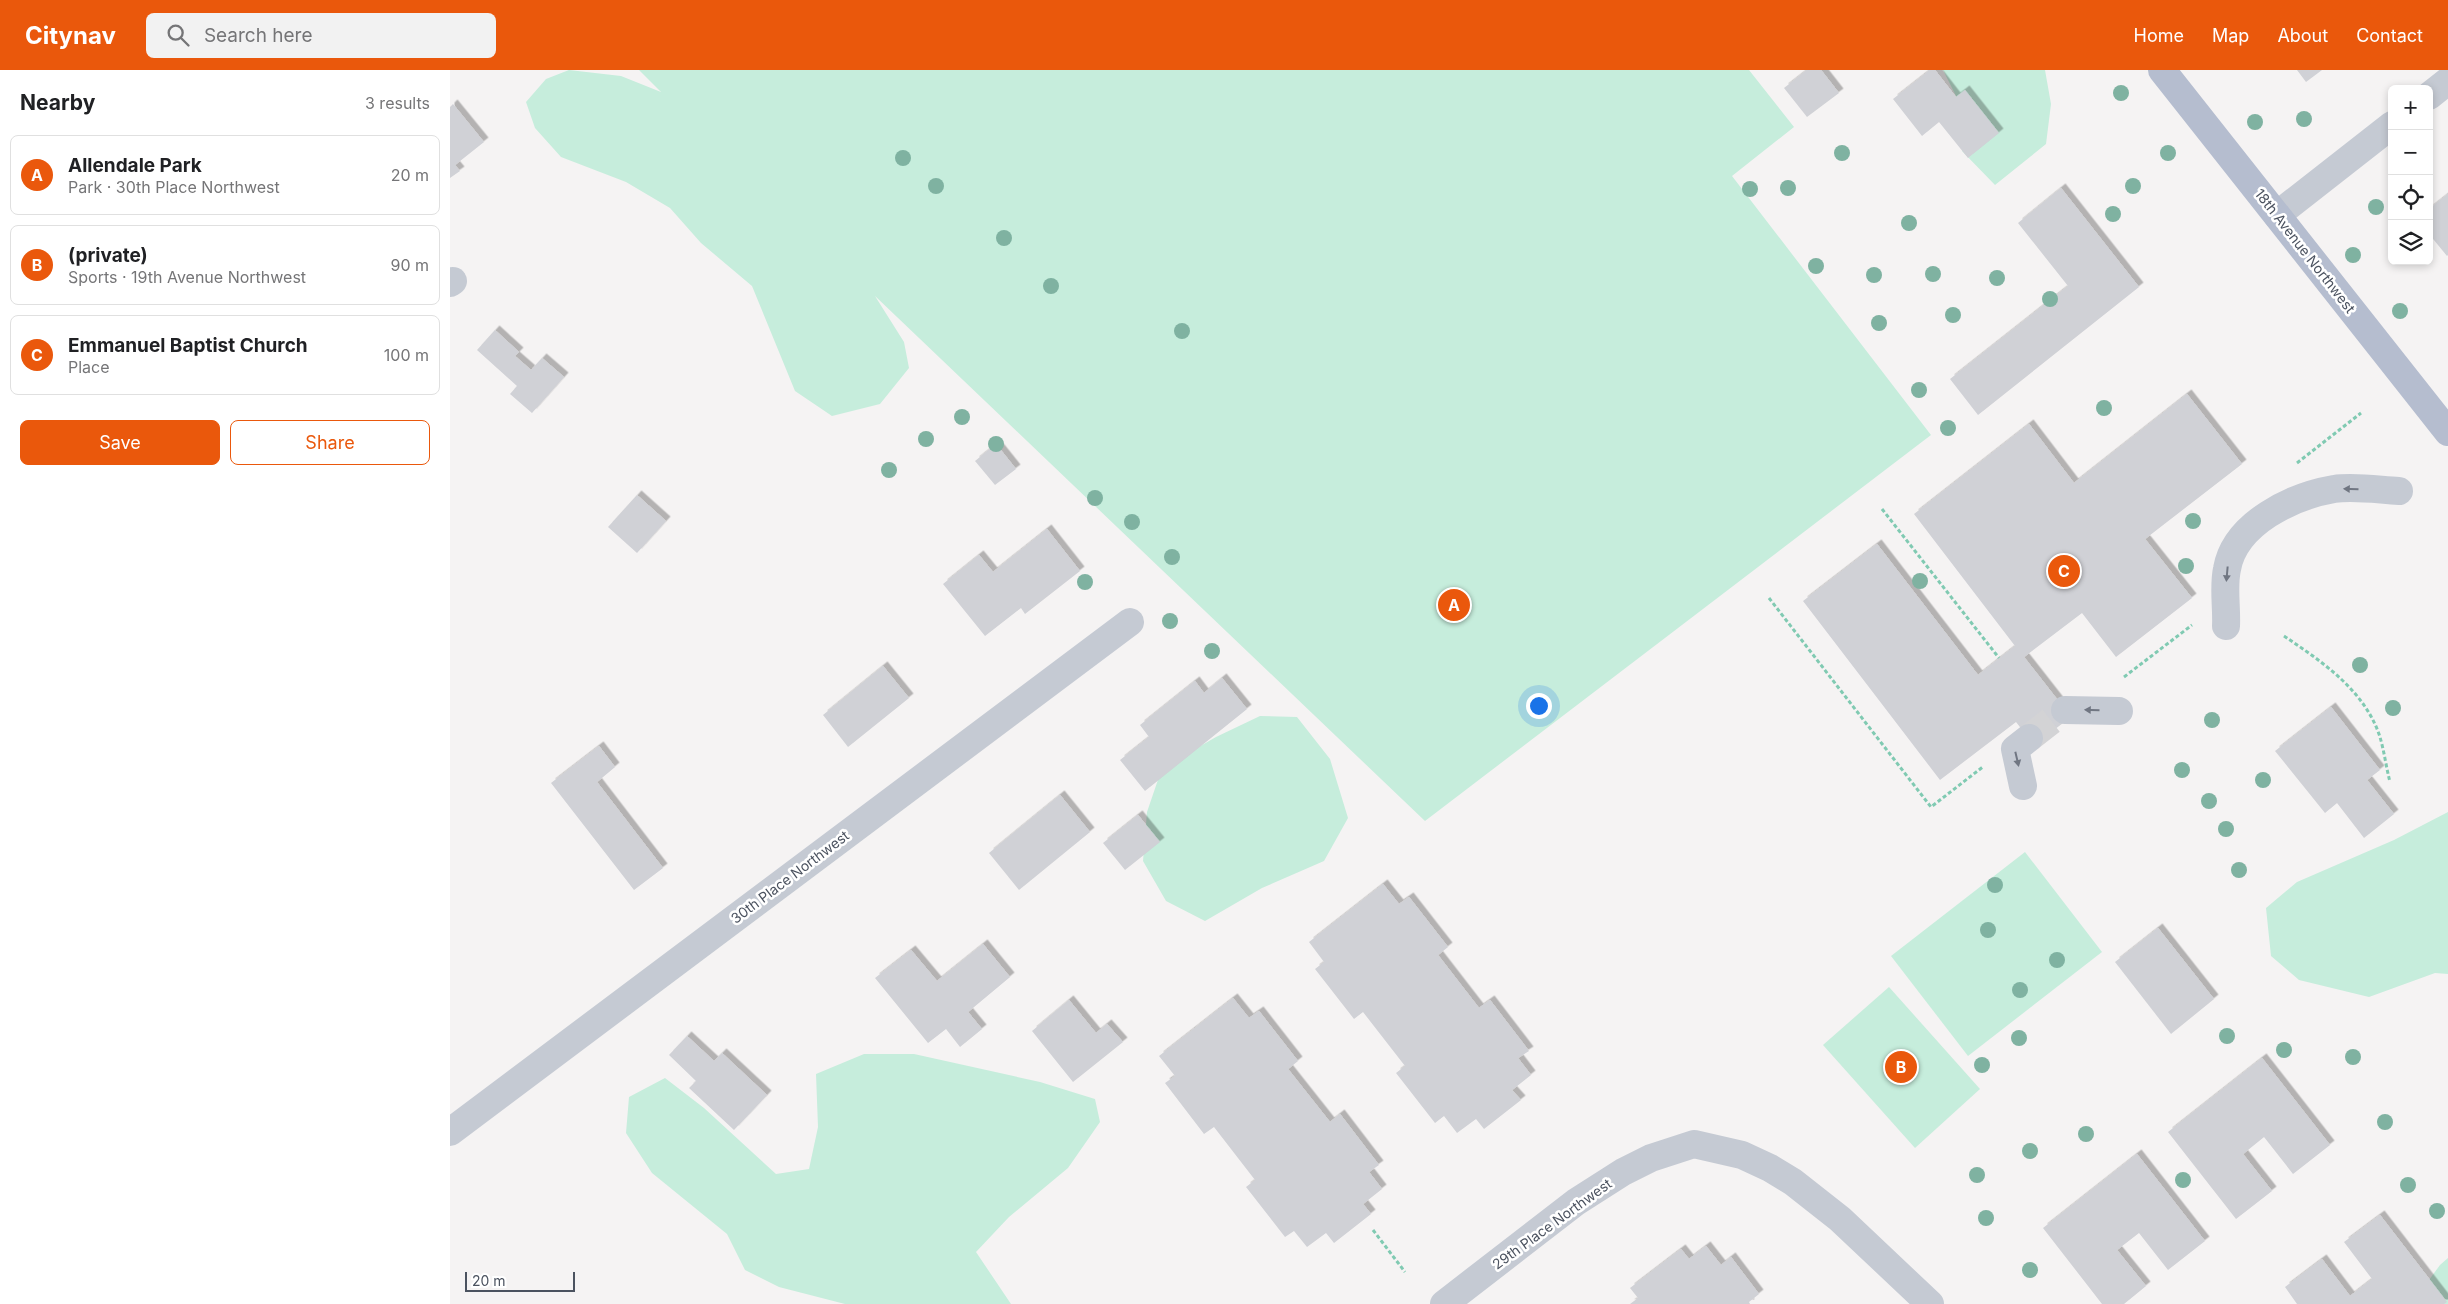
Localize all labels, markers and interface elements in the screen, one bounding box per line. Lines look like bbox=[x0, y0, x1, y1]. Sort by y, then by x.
search box bbox=[146, 13, 496, 58]
text: Citynav bbox=[25, 21, 116, 50]
icon: search bbox=[164, 21, 192, 49]
text: Search here bbox=[204, 24, 313, 47]
text: Home bbox=[2134, 25, 2184, 46]
text: Map bbox=[2212, 25, 2249, 46]
text: About bbox=[2277, 25, 2328, 46]
text: Contact bbox=[2356, 25, 2423, 46]
map controls bbox=[2388, 85, 2433, 265]
button: + bbox=[2388, 85, 2433, 130]
text: Nearby bbox=[20, 90, 95, 115]
text: 3 results bbox=[365, 93, 430, 113]
button: − bbox=[2388, 130, 2433, 175]
text: Allendale Park bbox=[68, 154, 202, 177]
text: A bbox=[31, 165, 43, 185]
text: 20 m bbox=[391, 165, 429, 185]
button: locate bbox=[2388, 175, 2433, 220]
text: Park · 30th Place Northwest bbox=[68, 177, 280, 197]
street label: 18th Avenue Northwest bbox=[2252, 185, 2359, 316]
button: layers bbox=[2388, 220, 2433, 265]
text: (private) bbox=[68, 244, 148, 267]
text: B bbox=[32, 255, 42, 275]
text: 90 m bbox=[390, 255, 429, 275]
text: Sports · 19th Avenue Northwest bbox=[68, 267, 306, 287]
text: Emmanuel Baptist Church bbox=[68, 334, 308, 357]
text: C bbox=[31, 345, 43, 365]
text: 100 m bbox=[384, 345, 429, 365]
text: Place bbox=[68, 357, 110, 377]
button: Save bbox=[20, 420, 220, 465]
button: Share bbox=[230, 420, 430, 465]
one-way arrow bbox=[2342, 485, 2358, 493]
pin: C bbox=[2048, 552, 2080, 590]
one-way arrow bbox=[2223, 566, 2231, 582]
pin: A bbox=[1438, 586, 1470, 624]
your location bbox=[1526, 693, 1552, 719]
one-way arrow bbox=[2084, 706, 2100, 714]
one-way arrow bbox=[2013, 751, 2021, 766]
street label: 30th Place Northwest bbox=[727, 826, 852, 927]
pin: B bbox=[1885, 1048, 1917, 1086]
street label: 29th Place Northwest bbox=[1489, 1174, 1615, 1273]
scale bar bbox=[465, 1269, 575, 1292]
text: 20 m bbox=[472, 1272, 506, 1289]

